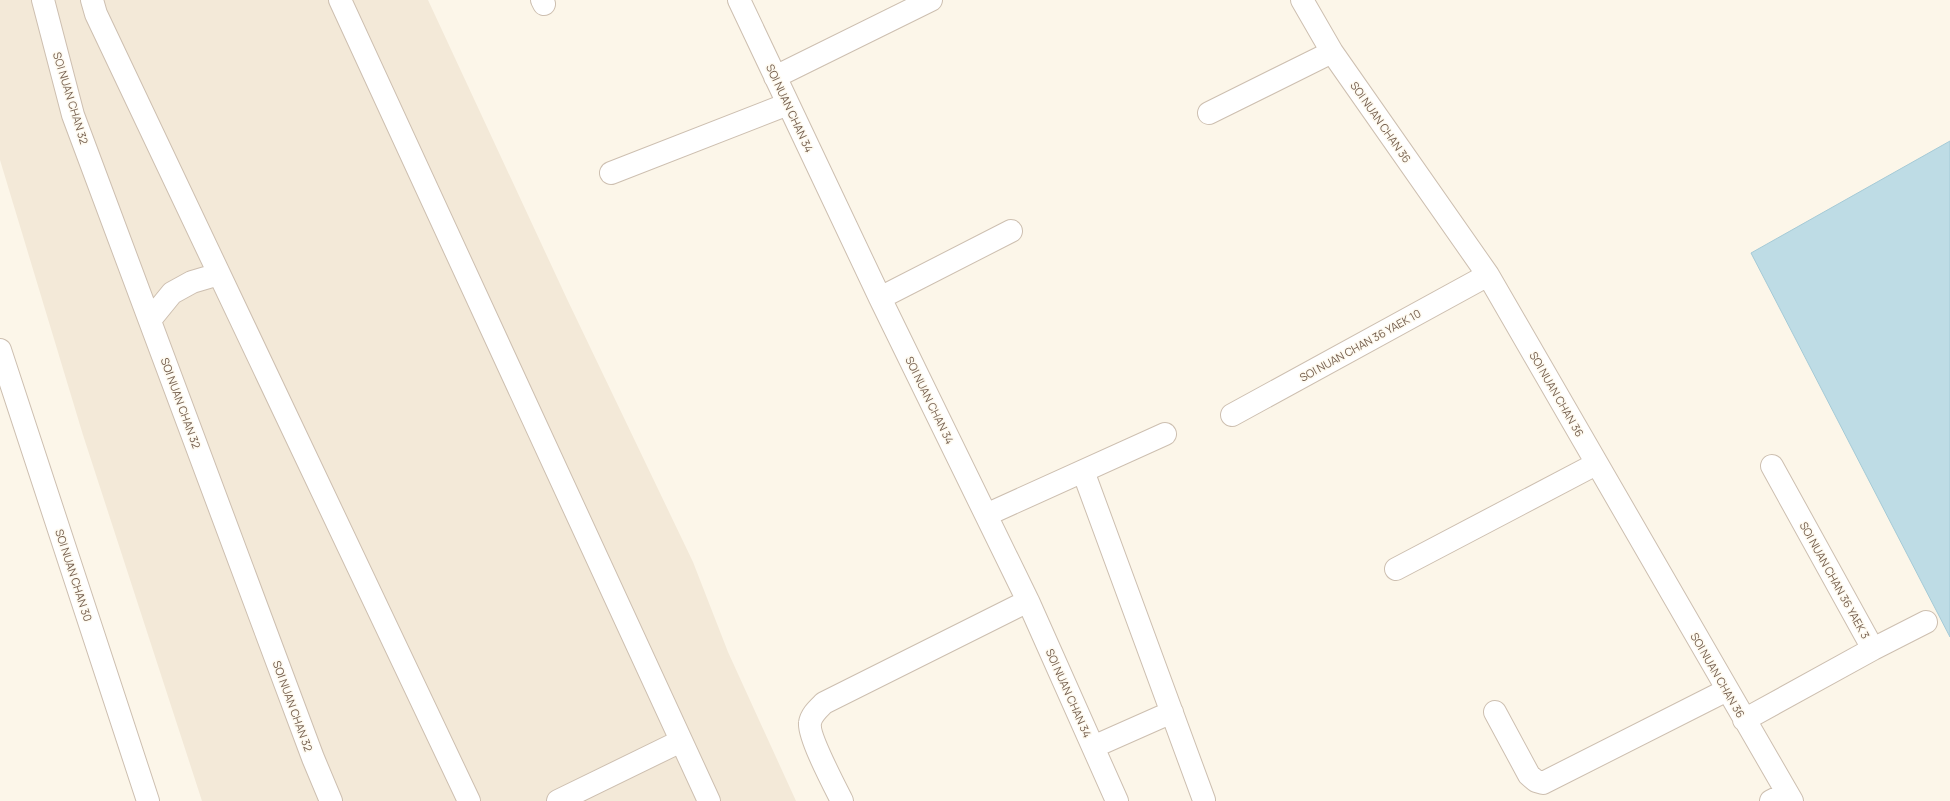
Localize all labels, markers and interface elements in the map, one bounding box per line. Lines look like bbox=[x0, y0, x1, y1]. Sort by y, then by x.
street label: SOI NUAN CHAN 32 bbox=[50, 50, 92, 146]
street label: SOI NUAN CHAN 34 bbox=[763, 61, 817, 155]
street label: SOI NUAN CHAN 36 bbox=[1347, 78, 1415, 166]
street label: SOI NUAN CHAN 36 YAEK 10 bbox=[1297, 305, 1423, 385]
street label: SOI NUAN CHAN 36 bbox=[1526, 349, 1588, 440]
street label: SOI NUAN CHAN 34 bbox=[902, 354, 958, 446]
street label: SOI NUAN CHAN 32 bbox=[158, 356, 204, 450]
street label: SOI NUAN CHAN 36 YAEK 3 bbox=[1797, 519, 1873, 641]
street label: SOI NUAN CHAN 30 bbox=[52, 527, 96, 623]
street label: SOI NUAN CHAN 36 bbox=[1687, 630, 1749, 721]
street label: SOI NUAN CHAN 34 bbox=[1043, 646, 1095, 740]
street label: SOI NUAN CHAN 32 bbox=[270, 659, 316, 753]

